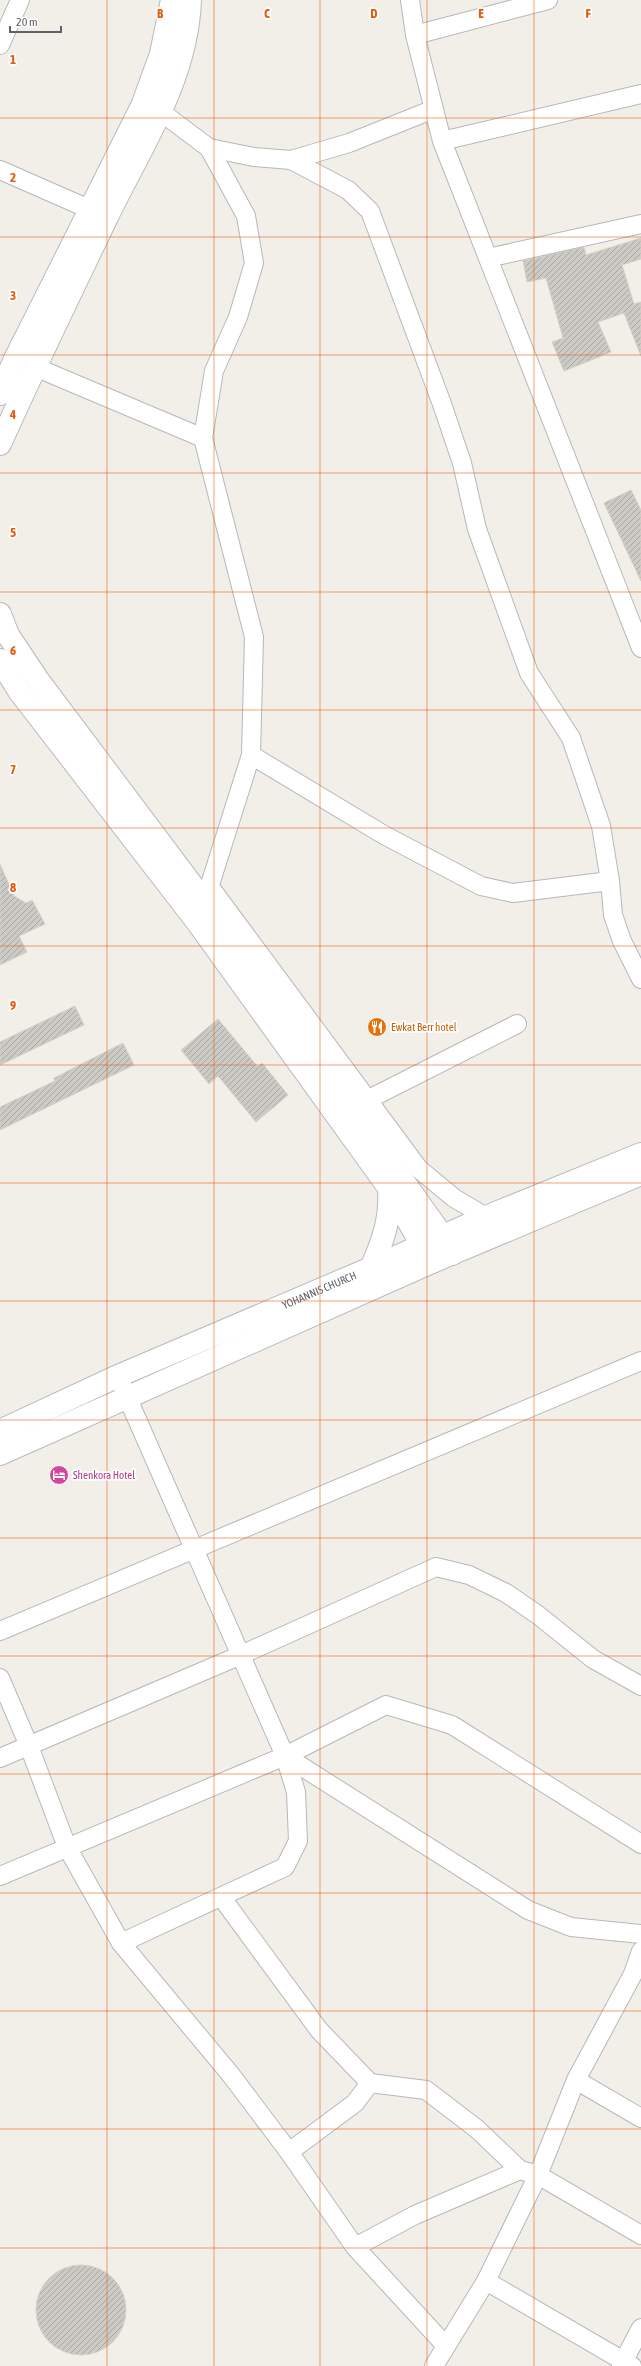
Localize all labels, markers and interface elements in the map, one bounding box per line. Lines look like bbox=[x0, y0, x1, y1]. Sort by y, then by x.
text: B bbox=[157, 6, 164, 21]
text: C bbox=[264, 6, 270, 21]
text: D bbox=[370, 6, 378, 21]
text: E bbox=[478, 6, 484, 21]
text: F bbox=[585, 6, 591, 21]
scale bar bbox=[10, 8, 61, 34]
text: 20 m bbox=[16, 15, 38, 29]
text: 1 bbox=[10, 52, 16, 67]
text: 2 bbox=[10, 170, 16, 185]
text: 3 bbox=[10, 288, 16, 303]
text: 4 bbox=[9, 407, 16, 422]
text: 5 bbox=[10, 525, 16, 540]
text: 6 bbox=[10, 643, 16, 658]
text: 7 bbox=[10, 762, 16, 777]
text: 8 bbox=[10, 880, 16, 895]
text: 9 bbox=[10, 998, 16, 1013]
restaurant icon: Ewkat Berr hotel bbox=[366, 1016, 388, 1038]
place label: Ewkat Berr hotel bbox=[391, 1021, 457, 1033]
street label: YOHANNIS CHURCH bbox=[280, 1269, 358, 1311]
hotel icon: Shenkora Hotel bbox=[48, 1464, 70, 1486]
place label: Shenkora Hotel bbox=[73, 1469, 135, 1481]

